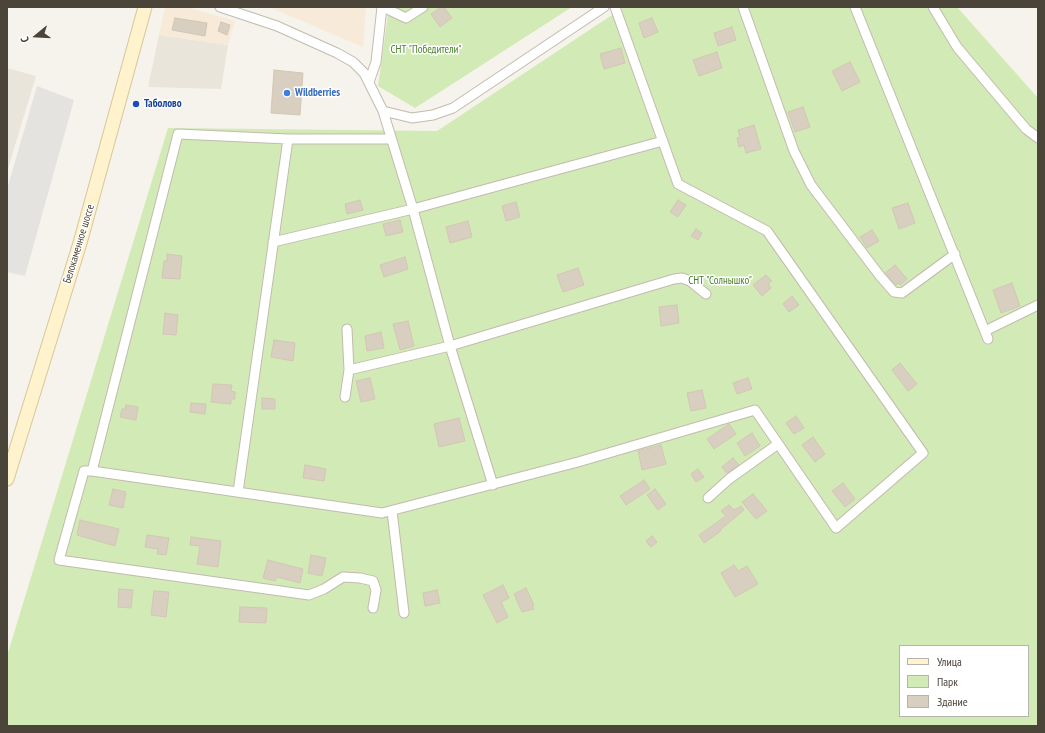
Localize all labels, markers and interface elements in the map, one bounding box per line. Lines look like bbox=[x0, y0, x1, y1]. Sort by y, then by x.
north arrow bbox=[16, 16, 56, 56]
text: С bbox=[17, 35, 32, 44]
park label: СНТ "Победители" bbox=[391, 43, 461, 57]
place label: Wildberries bbox=[295, 86, 340, 100]
marker: Wildberries bbox=[282, 88, 292, 98]
place label: Таболово bbox=[144, 97, 182, 111]
marker: Таболово bbox=[131, 99, 141, 109]
street label: Белокаменное шоссе bbox=[61, 203, 97, 285]
park label: СНТ "Солнышко" bbox=[688, 274, 752, 288]
legend bbox=[899, 645, 1029, 717]
text: Улица bbox=[937, 654, 962, 669]
text: Парк bbox=[937, 674, 958, 689]
text: Здание bbox=[937, 694, 968, 709]

